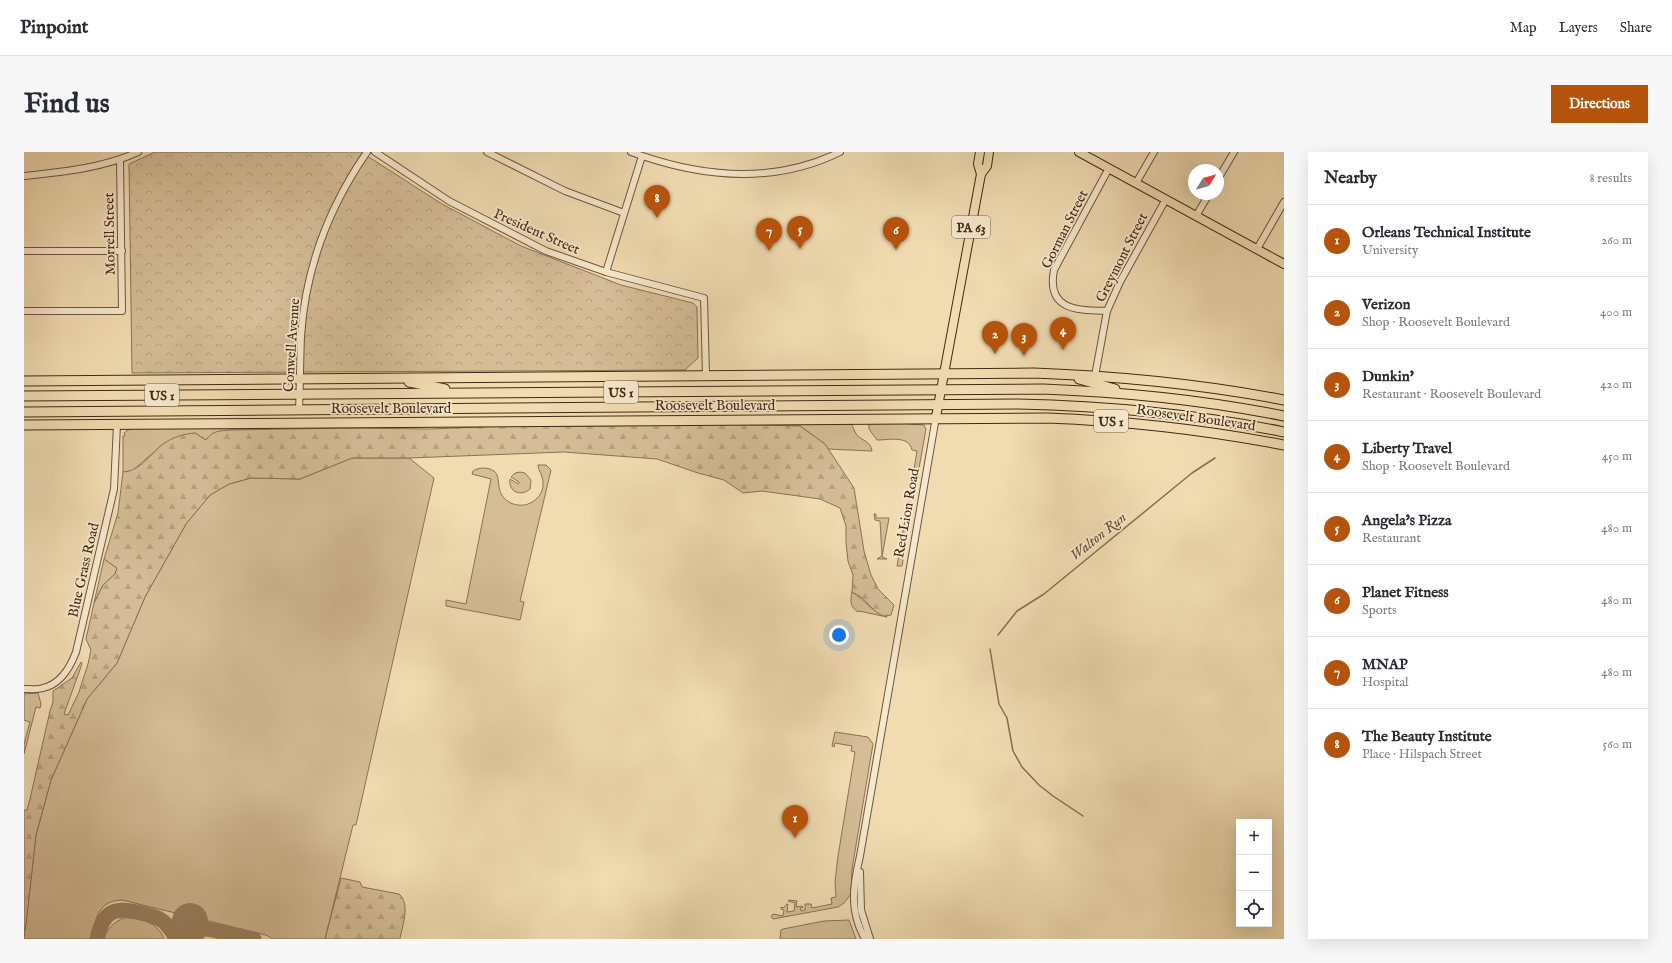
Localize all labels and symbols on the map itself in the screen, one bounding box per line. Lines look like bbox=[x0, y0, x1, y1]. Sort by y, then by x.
north arrow bbox=[1188, 164, 1224, 200]
pin: 8 bbox=[644, 185, 670, 218]
street label: Gorman Street bbox=[1037, 187, 1093, 272]
street label: Morrell Street bbox=[100, 192, 120, 276]
street label: President Street bbox=[491, 205, 583, 259]
street label: Greymont Street bbox=[1092, 210, 1152, 305]
pin: 5 bbox=[787, 216, 813, 249]
road number: PA 63 bbox=[952, 216, 990, 238]
pin: 6 bbox=[883, 217, 909, 250]
pin: 7 bbox=[756, 218, 782, 251]
street label: Conwell Avenue bbox=[280, 297, 304, 393]
pin: 4 bbox=[1050, 317, 1076, 350]
pin: 2 bbox=[982, 321, 1008, 354]
pin: 3 bbox=[1011, 323, 1037, 356]
road number: US 1 bbox=[604, 381, 638, 403]
road number: US 1 bbox=[145, 384, 179, 406]
street label: Roosevelt Boulevard bbox=[655, 397, 776, 415]
street label: Roosevelt Boulevard bbox=[331, 400, 452, 418]
street label: Roosevelt Boulevard bbox=[1135, 401, 1257, 435]
road number: US 1 bbox=[1094, 410, 1128, 432]
street label: Red Lion Road bbox=[890, 466, 924, 559]
water label: Walton Run bbox=[1066, 508, 1130, 565]
street label: Blue Grass Road bbox=[64, 521, 104, 619]
your location bbox=[829, 625, 849, 645]
pin: 1 bbox=[782, 805, 808, 838]

